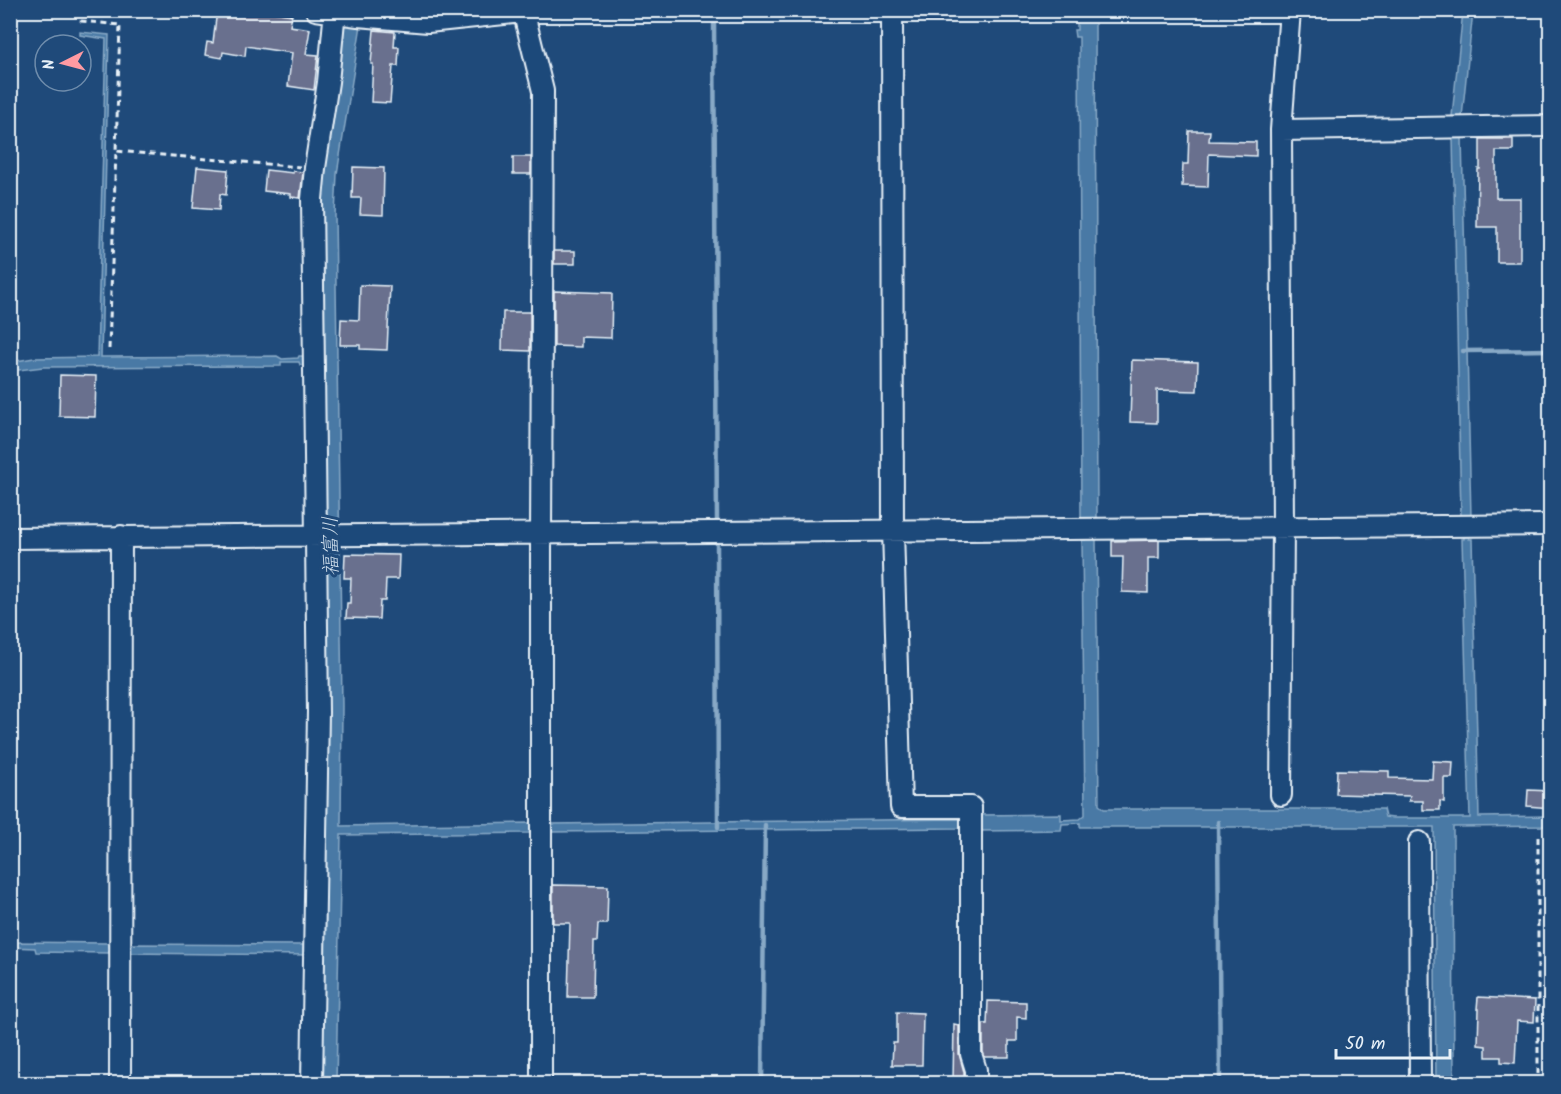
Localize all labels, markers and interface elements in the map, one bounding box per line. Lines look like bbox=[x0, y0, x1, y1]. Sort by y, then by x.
north arrow bbox=[33, 33, 93, 93]
text: N bbox=[37, 58, 63, 71]
water label: 福富川 bbox=[315, 516, 349, 576]
scale bar bbox=[1336, 1022, 1450, 1060]
text: 50 m bbox=[1345, 1030, 1385, 1059]

